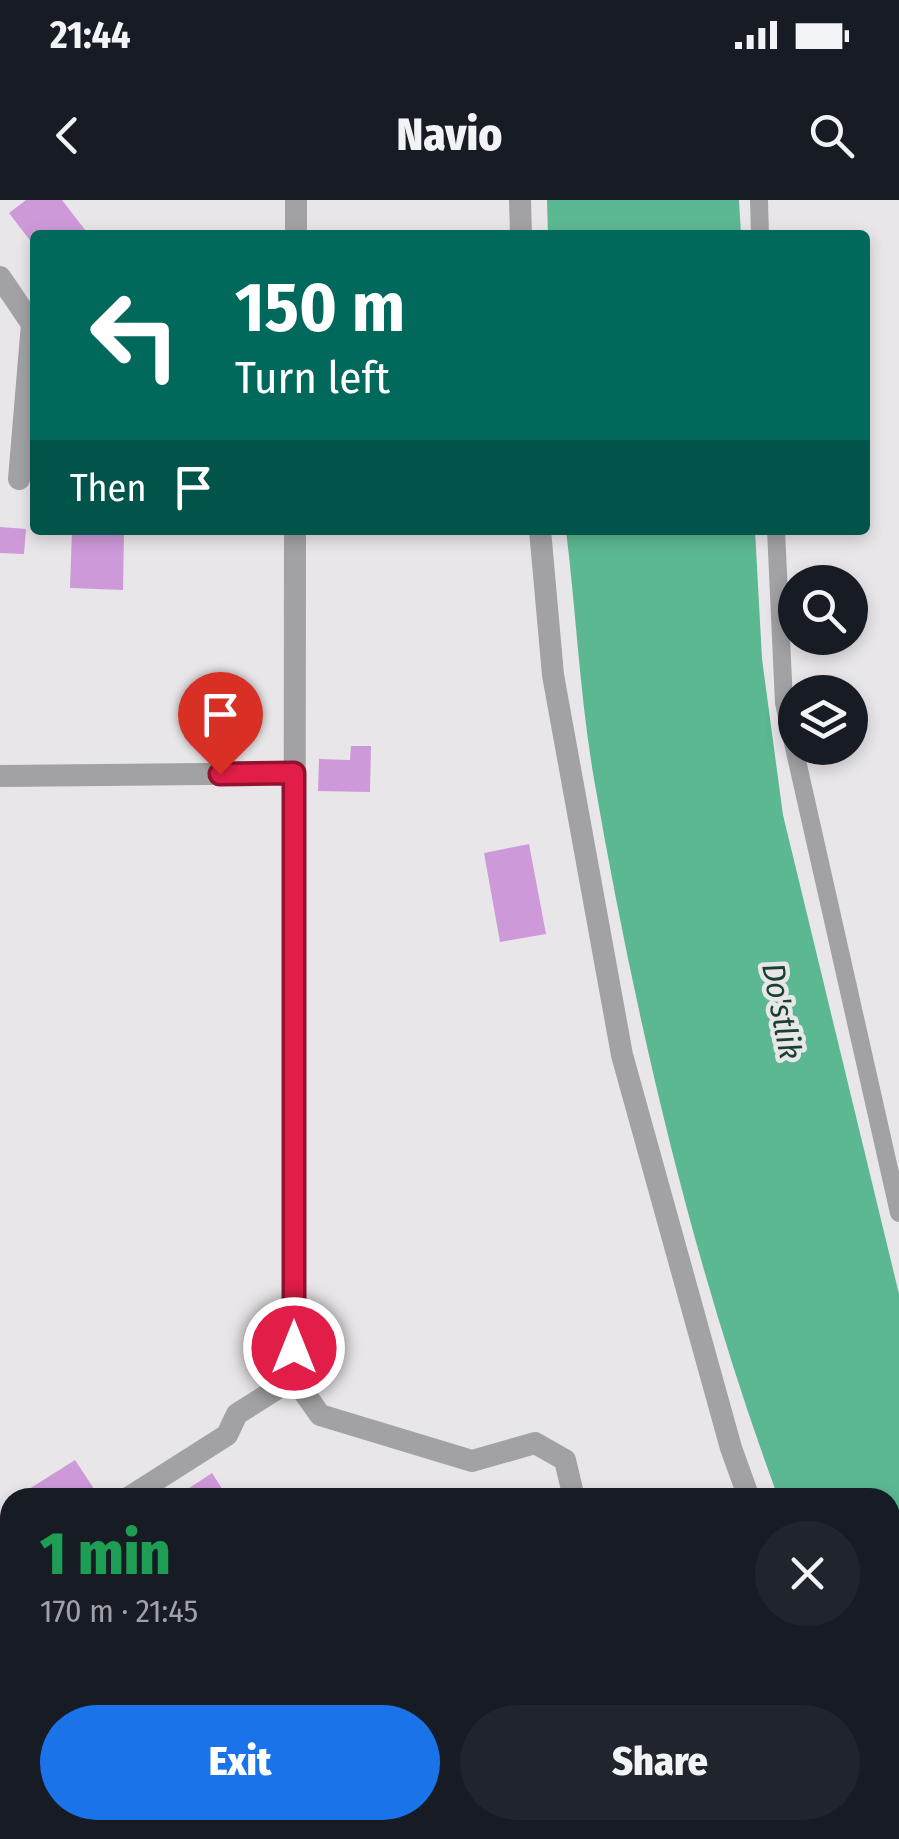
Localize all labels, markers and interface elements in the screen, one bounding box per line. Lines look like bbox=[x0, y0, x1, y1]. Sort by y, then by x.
text: 21:44 bbox=[50, 12, 131, 58]
icon: back bbox=[40, 108, 95, 163]
text: Navio bbox=[397, 108, 502, 162]
icon: search bbox=[804, 108, 859, 163]
text: 150 m bbox=[235, 266, 405, 350]
icon: left bbox=[70, 270, 200, 400]
text: Turn left bbox=[235, 351, 390, 405]
icon: arrive bbox=[166, 460, 221, 515]
text: Then bbox=[70, 465, 146, 511]
map controls bbox=[778, 565, 868, 765]
button: search bbox=[778, 565, 868, 655]
pin bbox=[178, 672, 263, 775]
button: layers bbox=[778, 675, 868, 765]
icon: arrive bbox=[193, 687, 248, 742]
water label: Do'stlik bbox=[754, 960, 810, 1062]
position arrow bbox=[242, 1296, 346, 1400]
text: 1 min bbox=[40, 1518, 171, 1590]
button: close bbox=[755, 1521, 860, 1626]
text: 170 m · 21:45 bbox=[40, 1592, 198, 1630]
button: Exit bbox=[40, 1705, 440, 1820]
button: Share bbox=[460, 1705, 860, 1820]

